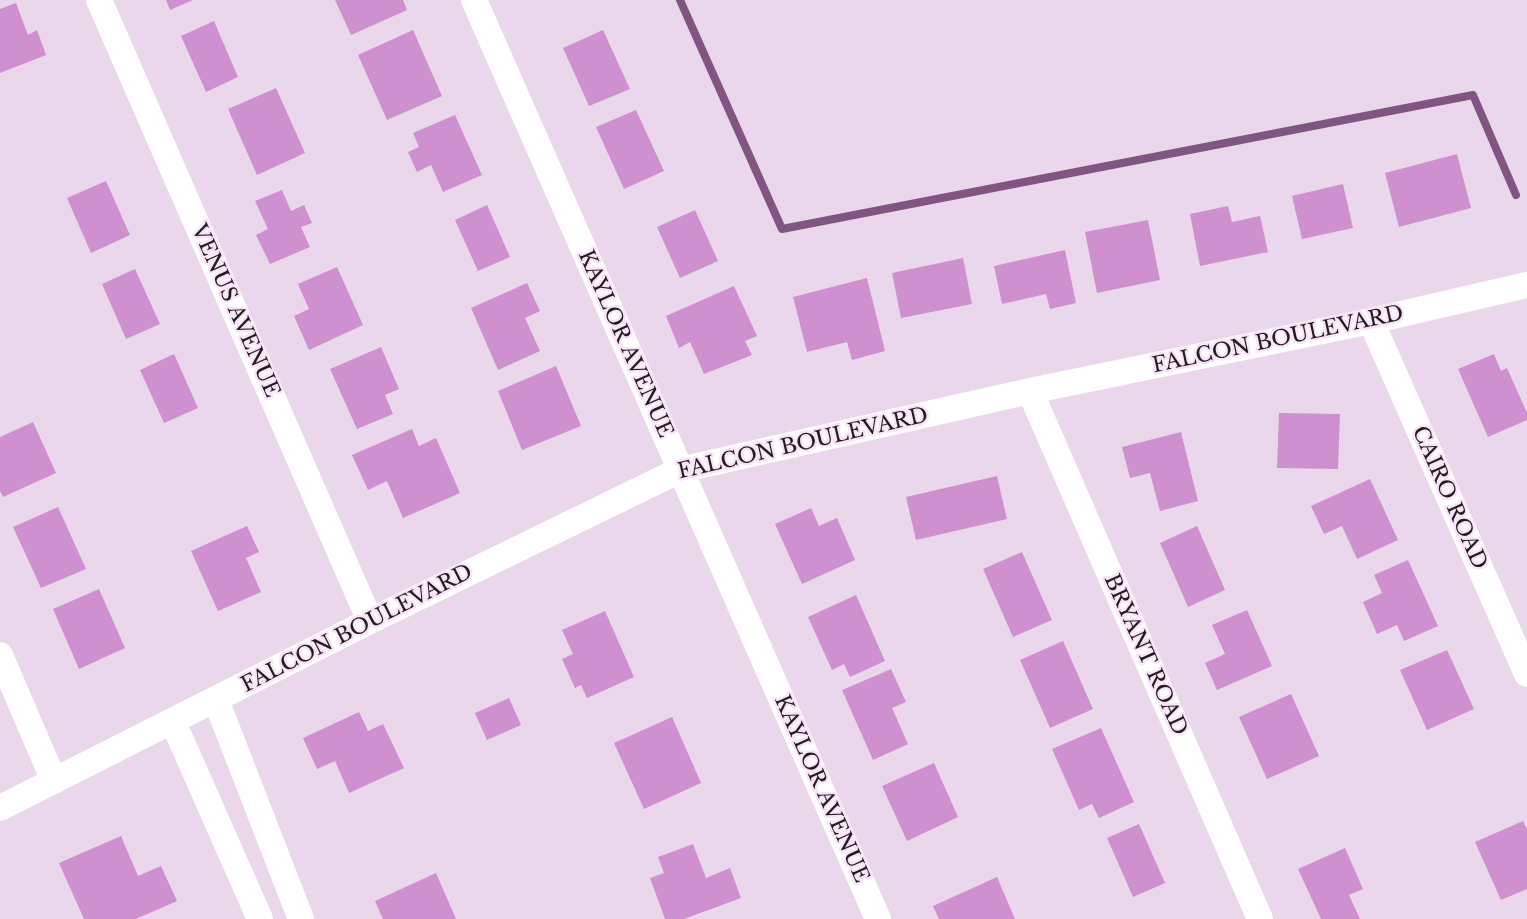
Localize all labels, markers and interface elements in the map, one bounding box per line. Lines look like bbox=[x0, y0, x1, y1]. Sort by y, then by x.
street label: VENUS AVENUE bbox=[186, 221, 284, 401]
street label: KAYLOR AVENUE bbox=[572, 246, 678, 442]
street label: FALCON BOULEVARD bbox=[1150, 301, 1406, 379]
street label: FALCON BOULEVARD bbox=[675, 403, 931, 485]
street label: CAIRO ROAD bbox=[1406, 423, 1492, 573]
street label: FALCON BOULEVARD bbox=[237, 560, 477, 698]
street label: BRYANT ROAD bbox=[1098, 570, 1192, 740]
street label: KAYLOR AVENUE bbox=[768, 691, 874, 887]

